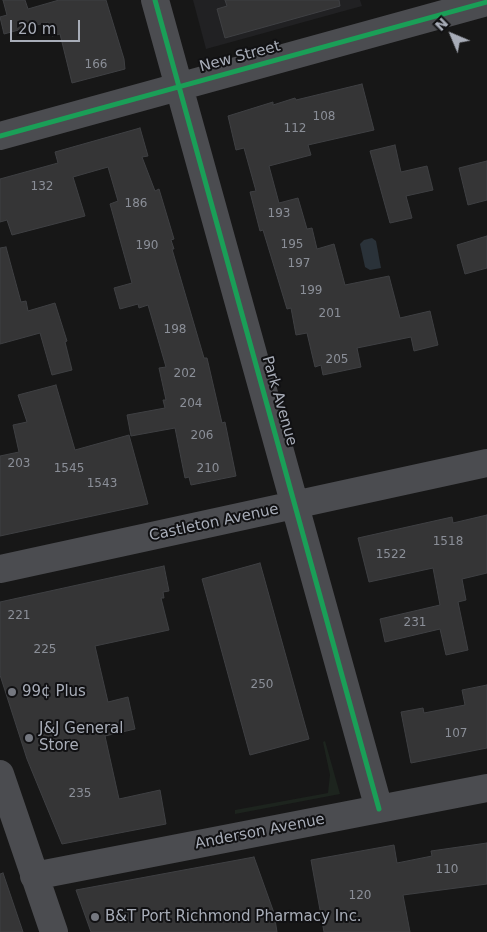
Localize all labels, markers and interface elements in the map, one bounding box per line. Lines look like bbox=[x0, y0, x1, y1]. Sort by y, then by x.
scale bar bbox=[12, 10, 82, 42]
north arrow bbox=[427, 10, 477, 60]
text: N bbox=[432, 15, 451, 34]
text: 20 m bbox=[18, 20, 56, 38]
street label: New Street bbox=[198, 38, 282, 76]
house number: 166 bbox=[85, 58, 107, 72]
house number: 108 bbox=[313, 110, 335, 124]
house number: 112 bbox=[284, 122, 306, 136]
house number: 132 bbox=[31, 180, 53, 194]
house number: 186 bbox=[125, 197, 147, 211]
house number: 193 bbox=[268, 207, 290, 221]
house number: 195 bbox=[281, 238, 303, 252]
house number: 190 bbox=[136, 239, 158, 253]
house number: 197 bbox=[288, 257, 310, 271]
house number: 199 bbox=[300, 284, 322, 298]
house number: 201 bbox=[319, 307, 341, 321]
house number: 198 bbox=[164, 323, 186, 337]
house number: 205 bbox=[326, 353, 348, 367]
street label: Park Avenue bbox=[258, 354, 300, 448]
house number: 202 bbox=[174, 367, 196, 381]
house number: 204 bbox=[180, 397, 202, 411]
house number: 206 bbox=[191, 429, 213, 443]
house number: 203 bbox=[8, 457, 30, 471]
house number: 1545 bbox=[54, 462, 84, 476]
house number: 210 bbox=[197, 462, 219, 476]
house number: 1543 bbox=[87, 477, 117, 491]
street label: Castleton Avenue bbox=[148, 500, 280, 546]
house number: 1518 bbox=[433, 535, 463, 549]
house number: 1522 bbox=[376, 548, 406, 562]
house number: 221 bbox=[8, 609, 30, 623]
house number: 231 bbox=[404, 616, 426, 630]
house number: 225 bbox=[34, 643, 56, 657]
house number: 250 bbox=[251, 678, 273, 692]
place label: 99¢ Plus bbox=[22, 683, 86, 701]
marker: 99¢ Plus bbox=[6, 686, 18, 698]
place label: J&J General Store bbox=[39, 720, 123, 755]
house number: 107 bbox=[445, 727, 467, 741]
marker: J&J General Store bbox=[23, 732, 35, 744]
house number: 235 bbox=[69, 787, 91, 801]
street label: Anderson Avenue bbox=[194, 811, 326, 853]
house number: 110 bbox=[436, 863, 458, 877]
house number: 120 bbox=[349, 889, 371, 903]
place label: B&T Port Richmond Pharmacy Inc. bbox=[105, 908, 362, 926]
marker: B&T Port Richmond Pharmacy Inc. bbox=[89, 911, 101, 923]

